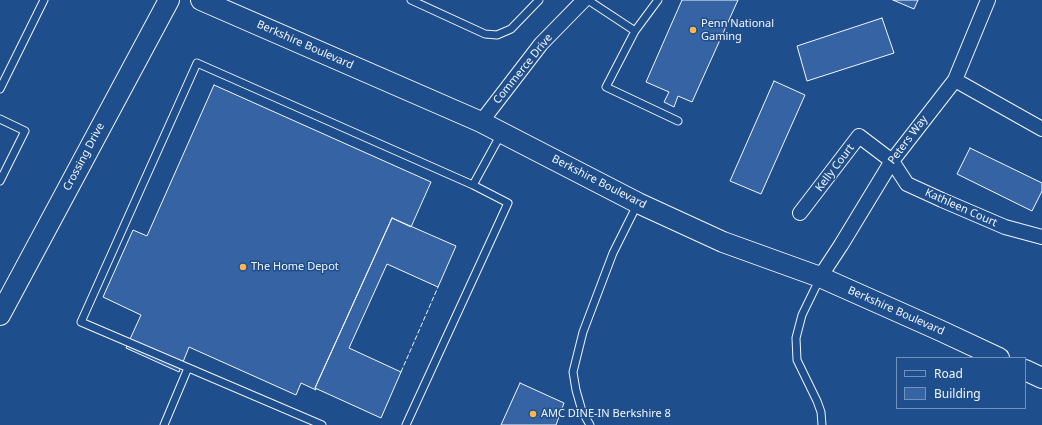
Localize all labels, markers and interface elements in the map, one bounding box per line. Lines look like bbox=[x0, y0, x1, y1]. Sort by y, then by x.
place label: Penn National Gaming bbox=[701, 17, 774, 43]
street label: Berkshire Boulevard bbox=[255, 18, 355, 72]
marker: Penn National Gaming bbox=[688, 25, 698, 35]
street label: Commerce Drive bbox=[491, 31, 555, 107]
street label: Peters Way bbox=[885, 113, 931, 167]
street label: Crossing Drive bbox=[61, 121, 107, 193]
street label: Kelly Court bbox=[813, 142, 857, 194]
street label: Berkshire Boulevard bbox=[550, 152, 648, 212]
street label: Kathleen Court bbox=[923, 186, 999, 230]
place label: The Home Depot bbox=[251, 260, 339, 274]
marker: The Home Depot bbox=[238, 262, 248, 272]
street label: Berkshire Boulevard bbox=[846, 284, 946, 338]
legend bbox=[896, 357, 1026, 409]
text: Road bbox=[934, 365, 963, 382]
text: Building bbox=[934, 385, 981, 402]
place label: AMC DINE-IN Berkshire 8 bbox=[541, 407, 671, 421]
marker: AMC DINE-IN Berkshire 8 bbox=[528, 409, 538, 419]

